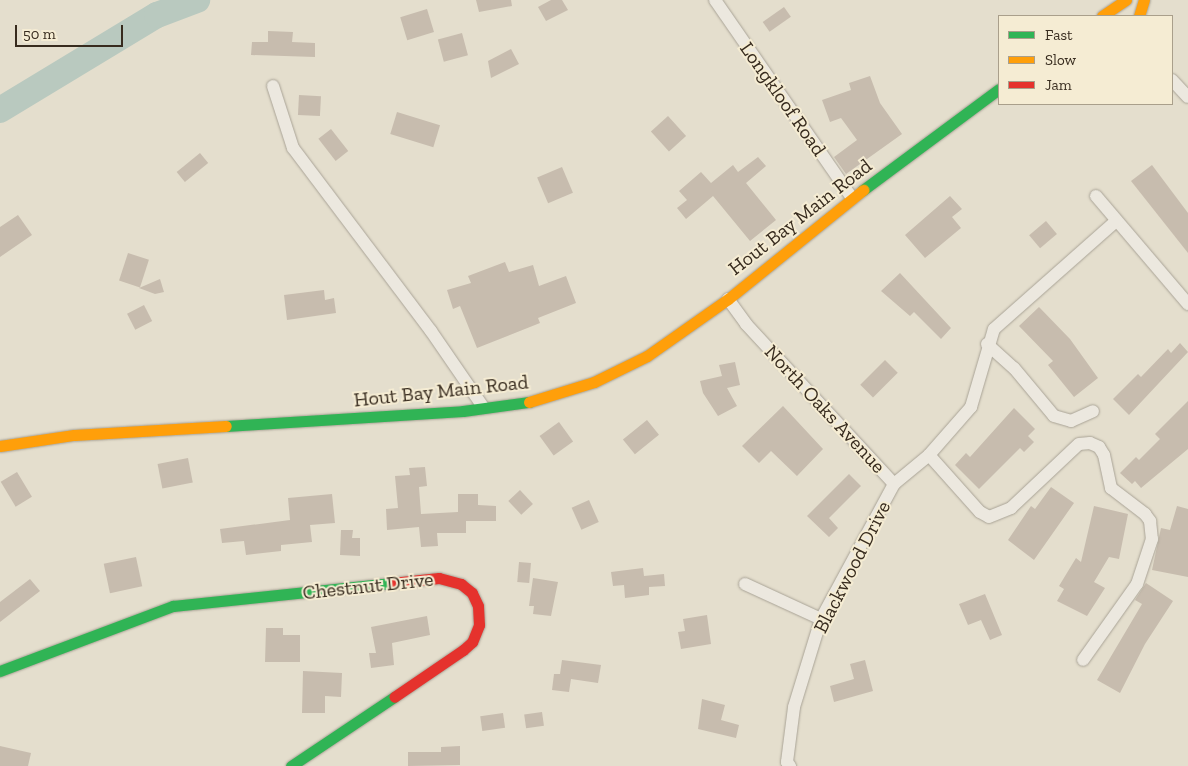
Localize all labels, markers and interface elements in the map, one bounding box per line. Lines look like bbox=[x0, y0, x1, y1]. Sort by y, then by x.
scale bar bbox=[18, 15, 125, 47]
legend bbox=[998, 15, 1173, 105]
text: 50 m bbox=[23, 25, 56, 43]
text: Fast bbox=[1045, 26, 1073, 44]
street label: Longkloof Road bbox=[735, 37, 831, 161]
text: Slow bbox=[1045, 51, 1076, 69]
text: Jam bbox=[1045, 76, 1072, 94]
street label: Hout Bay Main Road bbox=[723, 153, 877, 281]
street label: North Oaks Avenue bbox=[759, 340, 891, 478]
street label: Hout Bay Main Road bbox=[352, 370, 530, 412]
street label: Blackwood Drive bbox=[808, 497, 896, 637]
street label: Chestnut Drive bbox=[301, 567, 435, 605]

